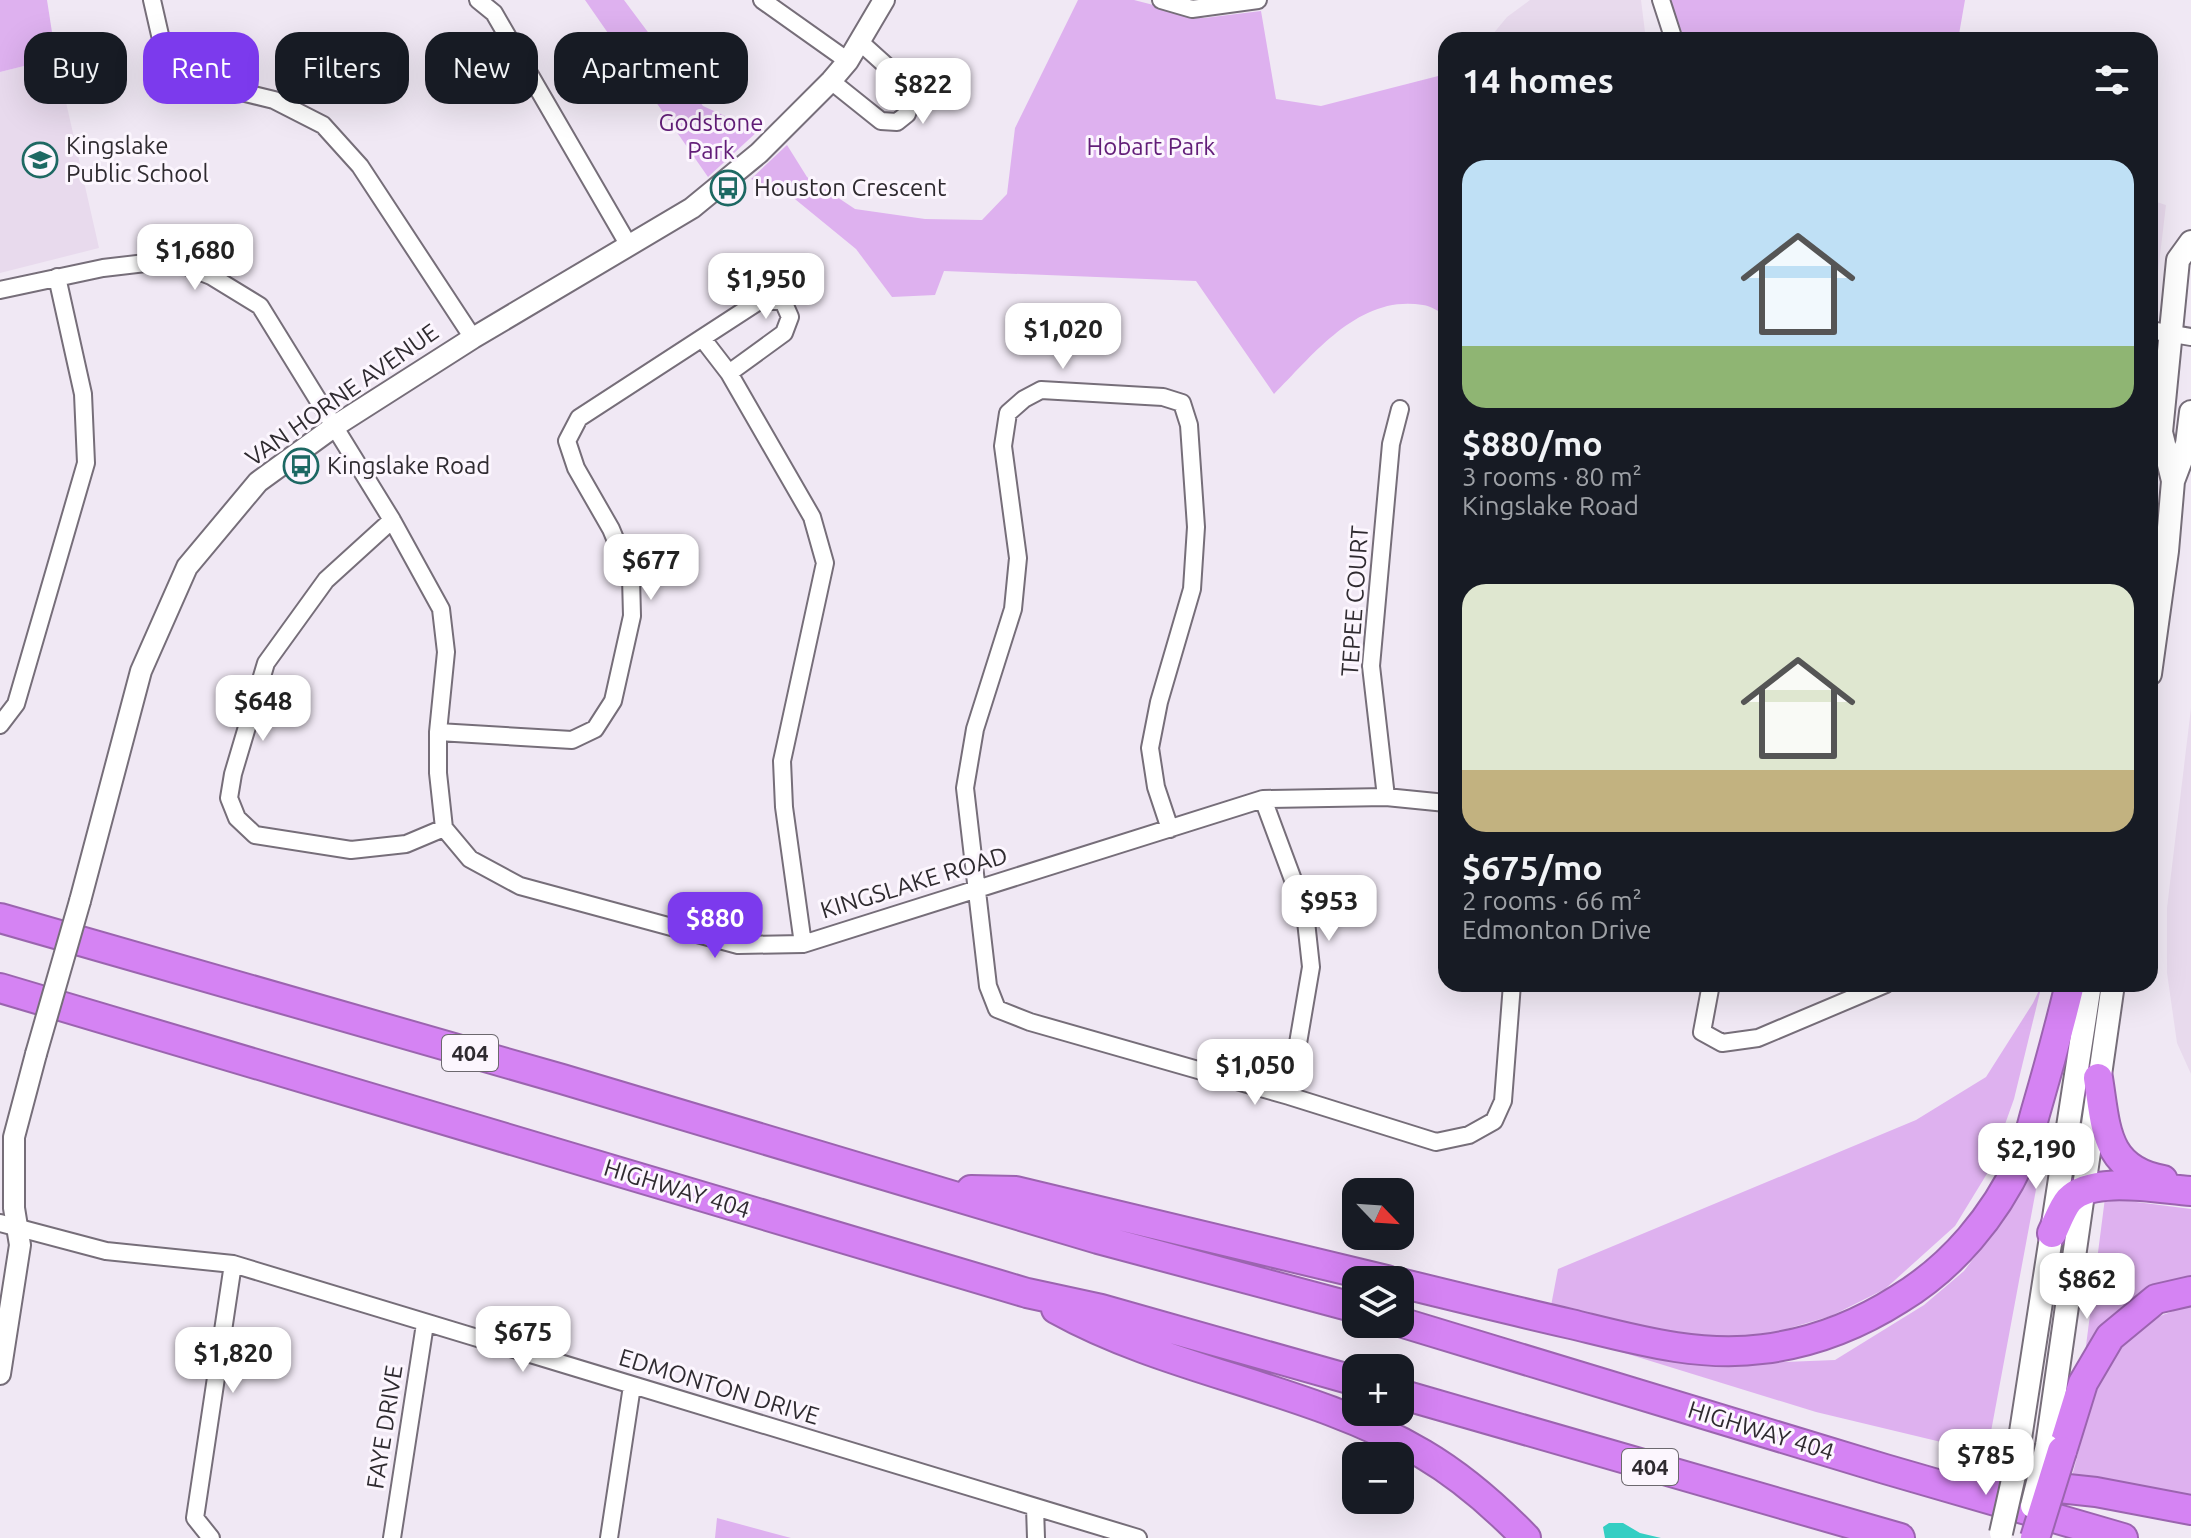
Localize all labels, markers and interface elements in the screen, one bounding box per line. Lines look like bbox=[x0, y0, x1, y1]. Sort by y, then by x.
chip: Buy bbox=[24, 32, 127, 104]
chip: Rent bbox=[143, 32, 259, 104]
chip: Filters bbox=[275, 32, 409, 104]
chip: New bbox=[425, 32, 538, 104]
chip: Apartment bbox=[554, 32, 748, 104]
pin: $822 bbox=[876, 58, 970, 126]
icon: filters bbox=[2090, 58, 2134, 102]
text: 14 homes bbox=[1462, 61, 1614, 99]
text: $822 bbox=[894, 69, 952, 98]
park label: Godstone Park bbox=[659, 109, 763, 164]
place label: Kingslake Public School bbox=[66, 132, 209, 187]
park label: Hobart Park bbox=[1087, 133, 1215, 160]
school or university icon: Kingslake Public School bbox=[21, 141, 59, 179]
bus stop icon: Houston Crescent bbox=[709, 169, 747, 207]
place label: Houston Crescent bbox=[754, 174, 947, 201]
icon: home bbox=[1726, 212, 1870, 356]
pin: $1,680 bbox=[130, 224, 260, 292]
text: $1,680 bbox=[155, 235, 235, 264]
pin: $1,950 bbox=[701, 253, 831, 321]
text: $1,950 bbox=[726, 264, 806, 293]
pin: $1,020 bbox=[998, 303, 1128, 371]
text: $1,020 bbox=[1023, 314, 1103, 343]
street label: VAN HORNE AVENUE bbox=[240, 318, 443, 471]
text: $880/mo bbox=[1462, 424, 1603, 462]
bus stop icon: Kingslake Road bbox=[282, 447, 320, 485]
place label: Kingslake Road bbox=[327, 452, 490, 479]
text: 3 rooms · 80 m² bbox=[1462, 462, 1642, 491]
text: Kingslake Road bbox=[1462, 491, 1639, 520]
street label: TEPEE COURT bbox=[1336, 525, 1373, 677]
pin: $677 bbox=[604, 534, 698, 602]
text: $677 bbox=[622, 545, 680, 574]
icon: home bbox=[1726, 636, 1870, 780]
pin: $648 bbox=[216, 675, 310, 743]
text: $648 bbox=[234, 686, 292, 715]
street label: KINGSLAKE ROAD bbox=[817, 841, 1011, 924]
text: $675/mo bbox=[1462, 848, 1603, 886]
pin: $953 bbox=[1282, 875, 1376, 943]
text: $953 bbox=[1300, 886, 1358, 915]
text: 2 rooms · 66 m² bbox=[1462, 886, 1642, 915]
pin: $880 bbox=[668, 892, 762, 960]
text: $880 bbox=[686, 903, 744, 932]
text: Edmonton Drive bbox=[1462, 915, 1652, 944]
road number: 404 bbox=[442, 1035, 498, 1071]
pin: $1,050 bbox=[1190, 1039, 1320, 1107]
text: $1,050 bbox=[1215, 1050, 1295, 1079]
pin: $2,190 bbox=[1971, 1123, 2101, 1191]
text: $2,190 bbox=[1996, 1134, 2076, 1163]
street label: HIGHWAY 404 bbox=[601, 1153, 753, 1224]
north arrow bbox=[1342, 1178, 1414, 1250]
map controls bbox=[1342, 1178, 1414, 1514]
pin: $862 bbox=[2040, 1253, 2134, 1321]
text: $862 bbox=[2058, 1264, 2116, 1293]
button: layers bbox=[1342, 1266, 1414, 1338]
pin: $675 bbox=[476, 1306, 570, 1374]
text: $675 bbox=[494, 1317, 552, 1346]
pin: $1,820 bbox=[168, 1327, 298, 1395]
text: $1,820 bbox=[193, 1338, 273, 1367]
street label: EDMONTON DRIVE bbox=[616, 1343, 823, 1430]
button: + bbox=[1342, 1354, 1414, 1426]
street label: FAYE DRIVE bbox=[361, 1363, 408, 1491]
street label: HIGHWAY 404 bbox=[1685, 1395, 1837, 1466]
pin: $785 bbox=[1939, 1429, 2033, 1497]
text: $785 bbox=[1957, 1440, 2015, 1469]
button: − bbox=[1342, 1442, 1414, 1514]
road number: 404 bbox=[1622, 1449, 1678, 1485]

